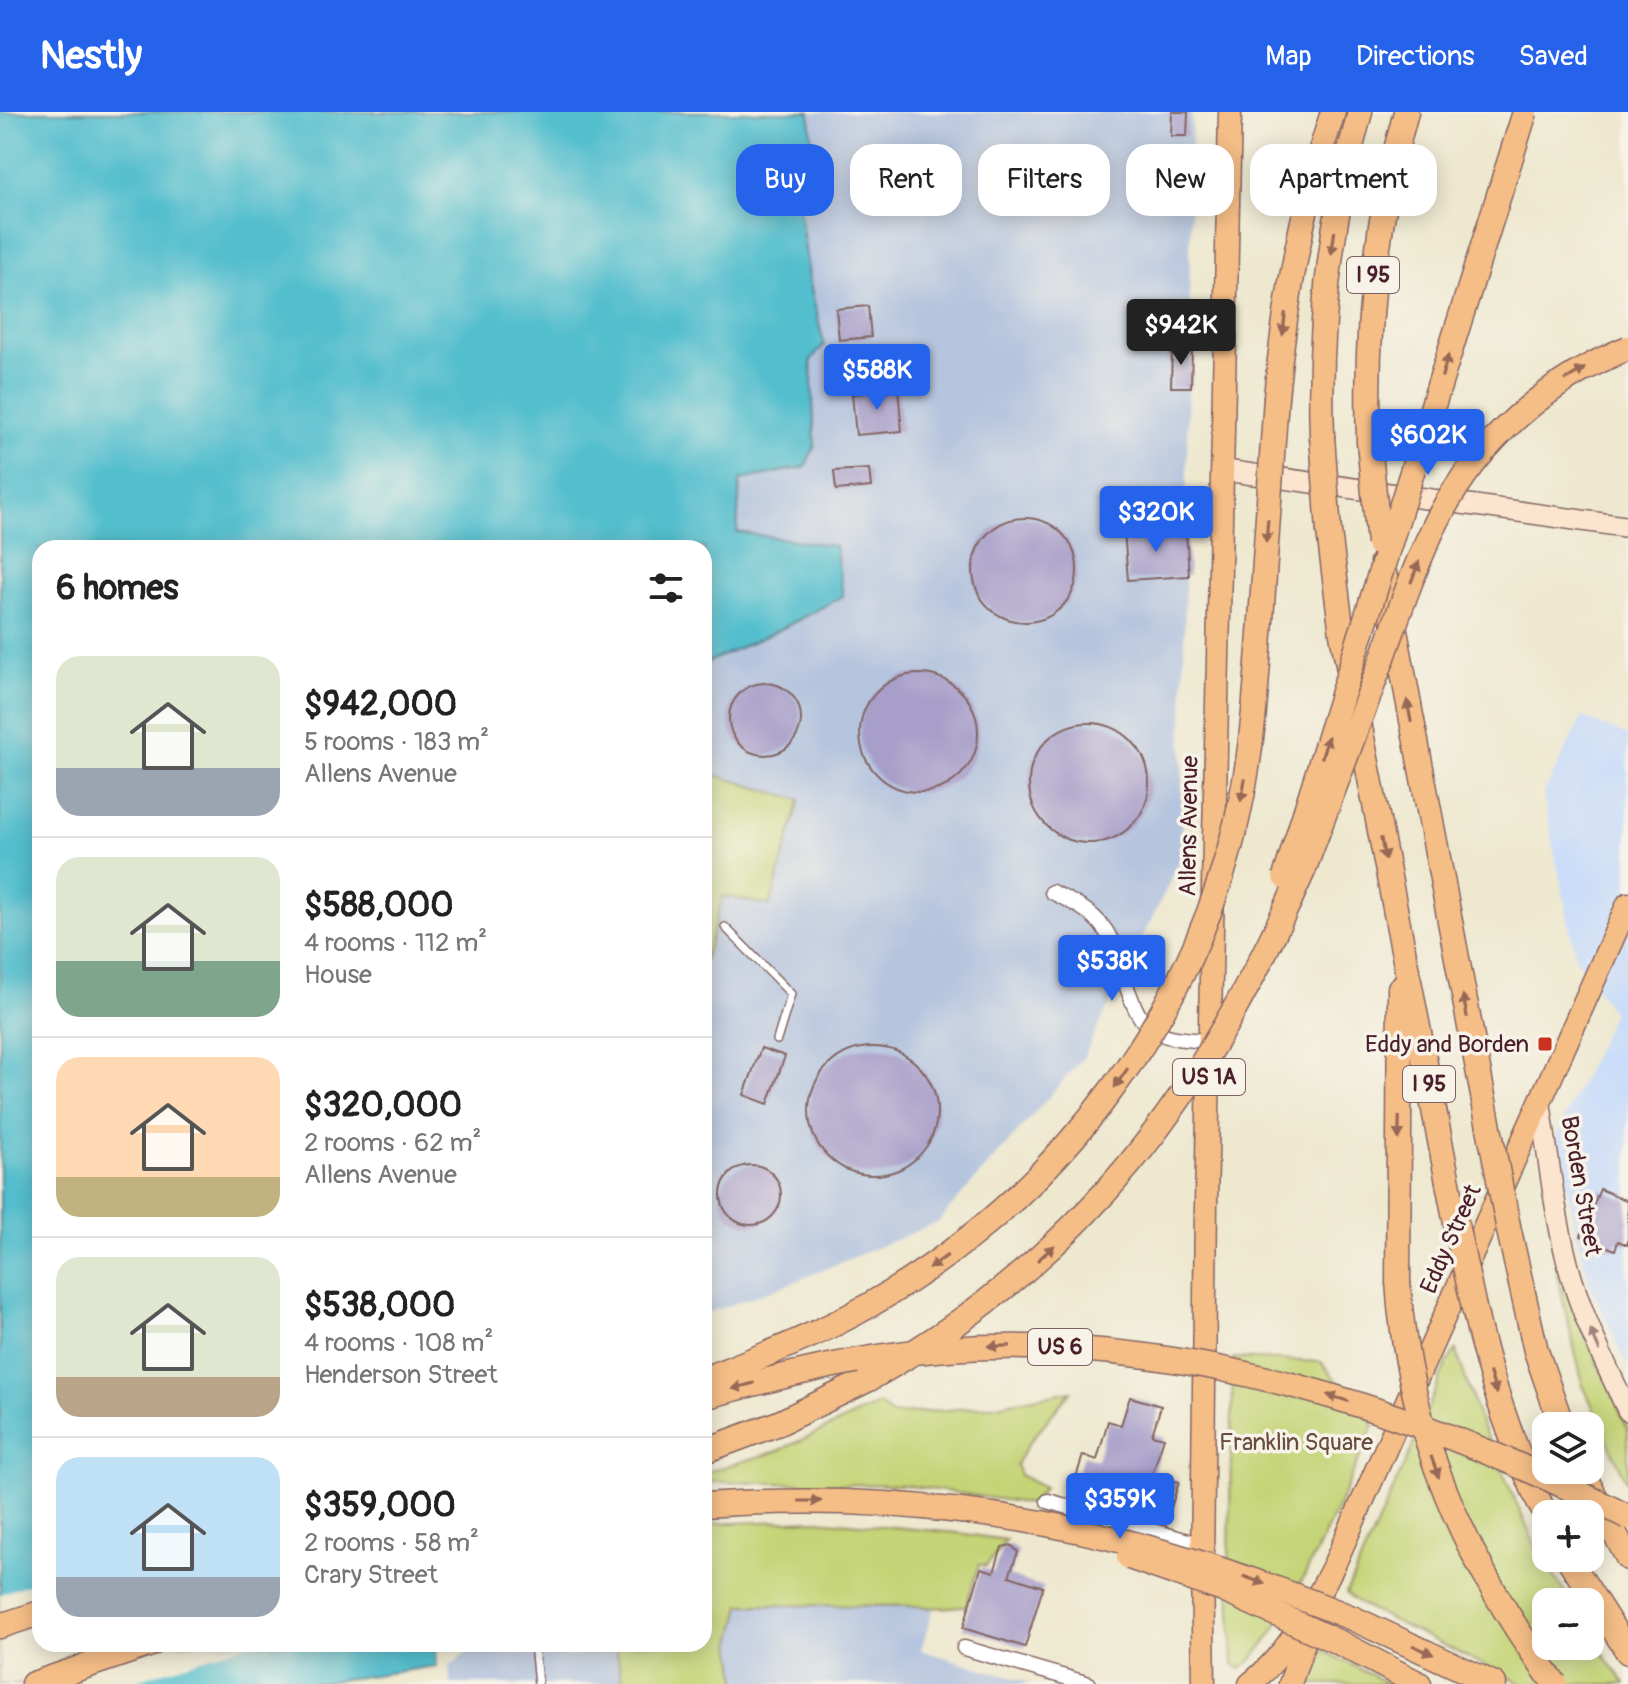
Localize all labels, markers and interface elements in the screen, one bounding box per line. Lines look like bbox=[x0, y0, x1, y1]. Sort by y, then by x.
text: Nestly bbox=[40, 32, 142, 80]
text: Map bbox=[1265, 39, 1312, 74]
text: Directions bbox=[1356, 39, 1475, 74]
text: Saved bbox=[1519, 39, 1588, 74]
chip: Buy bbox=[736, 144, 834, 216]
chip: Rent bbox=[850, 144, 962, 216]
chip: Filters bbox=[978, 144, 1110, 216]
chip: New bbox=[1126, 144, 1234, 216]
chip: Apartment bbox=[1250, 144, 1437, 216]
one-way arrow bbox=[1326, 231, 1339, 256]
road number: I 95 bbox=[1347, 257, 1399, 293]
pin: $942K bbox=[1125, 299, 1237, 367]
text: $942K bbox=[1145, 309, 1217, 341]
one-way arrow bbox=[1277, 312, 1290, 337]
pin: $588K bbox=[821, 344, 933, 412]
one-way arrow bbox=[1439, 353, 1452, 377]
text: $588K bbox=[842, 354, 912, 386]
one-way arrow bbox=[1564, 367, 1586, 381]
pin: $602K bbox=[1372, 409, 1484, 477]
text: $602K bbox=[1389, 419, 1467, 451]
pin: $320K bbox=[1100, 486, 1212, 554]
text: $320K bbox=[1118, 496, 1194, 528]
one-way arrow bbox=[1260, 519, 1273, 544]
one-way arrow bbox=[1409, 560, 1422, 584]
icon: filters bbox=[644, 566, 688, 610]
text: 6 homes bbox=[56, 567, 179, 610]
text: $942,000 bbox=[304, 683, 457, 726]
icon: home bbox=[120, 688, 216, 784]
one-way arrow bbox=[1402, 698, 1414, 723]
text: 5 rooms · 183 m² bbox=[304, 726, 489, 758]
one-way arrow bbox=[1319, 735, 1332, 759]
street label: Allens Avenue bbox=[1173, 755, 1205, 897]
text: Allens Avenue bbox=[304, 758, 457, 790]
one-way arrow bbox=[1237, 778, 1249, 803]
one-way arrow bbox=[1378, 837, 1390, 862]
text: $588,000 bbox=[304, 884, 453, 927]
icon: home bbox=[120, 889, 216, 985]
text: 4 rooms · 112 m² bbox=[304, 927, 487, 959]
pin: $538K bbox=[1056, 935, 1168, 1003]
text: $538K bbox=[1076, 945, 1148, 977]
text: House bbox=[304, 959, 372, 991]
one-way arrow bbox=[1459, 993, 1471, 1018]
place label: Eddy and Borden bbox=[1365, 1030, 1529, 1059]
marker: Eddy and Borden bbox=[1536, 1035, 1554, 1053]
road number: US 1A bbox=[1173, 1059, 1245, 1095]
road number: I 95 bbox=[1403, 1066, 1455, 1102]
one-way arrow bbox=[1114, 1068, 1129, 1089]
text: $320,000 bbox=[304, 1084, 462, 1127]
icon: home bbox=[120, 1089, 216, 1185]
street label: Borden Street bbox=[1554, 1114, 1608, 1259]
one-way arrow bbox=[1392, 1116, 1405, 1141]
text: 2 rooms · 62 m² bbox=[304, 1127, 481, 1159]
text: Allens Avenue bbox=[304, 1159, 457, 1191]
street label: Eddy Street bbox=[1414, 1180, 1488, 1298]
one-way arrow bbox=[1036, 1245, 1055, 1263]
one-way arrow bbox=[928, 1254, 949, 1269]
text: $538,000 bbox=[304, 1284, 455, 1327]
icon: home bbox=[120, 1289, 216, 1385]
text: 4 rooms · 108 m² bbox=[304, 1327, 493, 1359]
one-way arrow bbox=[1589, 1328, 1602, 1352]
road number: US 6 bbox=[1028, 1329, 1092, 1365]
one-way arrow bbox=[986, 1340, 1011, 1353]
text: Henderson Street bbox=[304, 1359, 498, 1391]
one-way arrow bbox=[1487, 1372, 1500, 1396]
one-way arrow bbox=[731, 1381, 756, 1393]
one-way arrow bbox=[1325, 1392, 1349, 1404]
map controls bbox=[1532, 1412, 1604, 1660]
button: layers bbox=[1532, 1412, 1604, 1484]
park label: Franklin Square bbox=[1219, 1428, 1373, 1457]
one-way arrow bbox=[1429, 1455, 1442, 1479]
pin: $359K bbox=[1064, 1473, 1176, 1541]
text: $359K bbox=[1084, 1483, 1156, 1515]
text: $359,000 bbox=[304, 1484, 456, 1527]
icon: home bbox=[120, 1489, 216, 1585]
one-way arrow bbox=[798, 1494, 823, 1507]
button: + bbox=[1532, 1500, 1604, 1572]
text: 2 rooms · 58 m² bbox=[304, 1527, 479, 1559]
text: Crary Street bbox=[304, 1559, 438, 1591]
one-way arrow bbox=[1242, 1575, 1266, 1587]
button: − bbox=[1532, 1588, 1604, 1660]
one-way arrow bbox=[1411, 1643, 1435, 1656]

